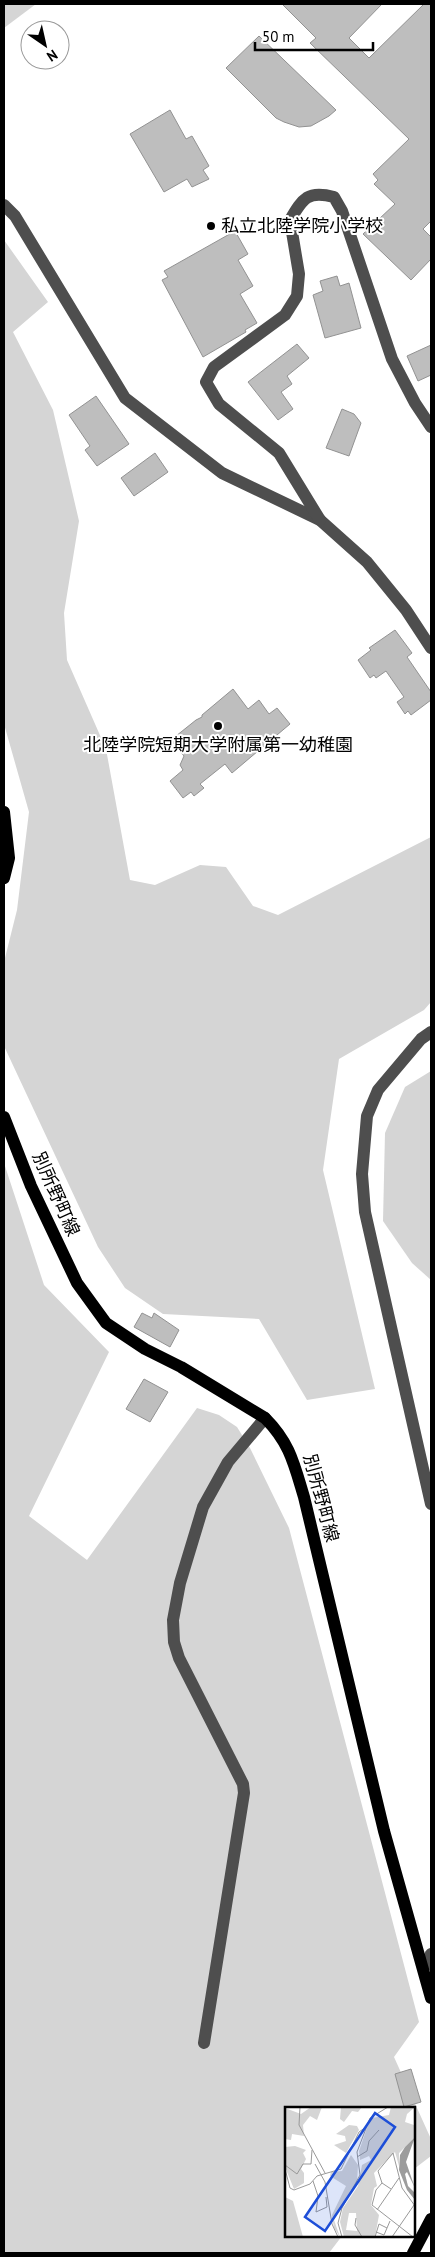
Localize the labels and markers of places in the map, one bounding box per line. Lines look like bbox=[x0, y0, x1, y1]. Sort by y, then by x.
place label: 私立北陸学院小学校 bbox=[221, 214, 383, 237]
marker: 私立北陸学院小学校 bbox=[205, 220, 217, 232]
marker: 北陸学院短期大学附属第一幼稚園 bbox=[212, 720, 224, 732]
place label: 北陸学院短期大学附属第一幼稚園 bbox=[83, 733, 353, 756]

